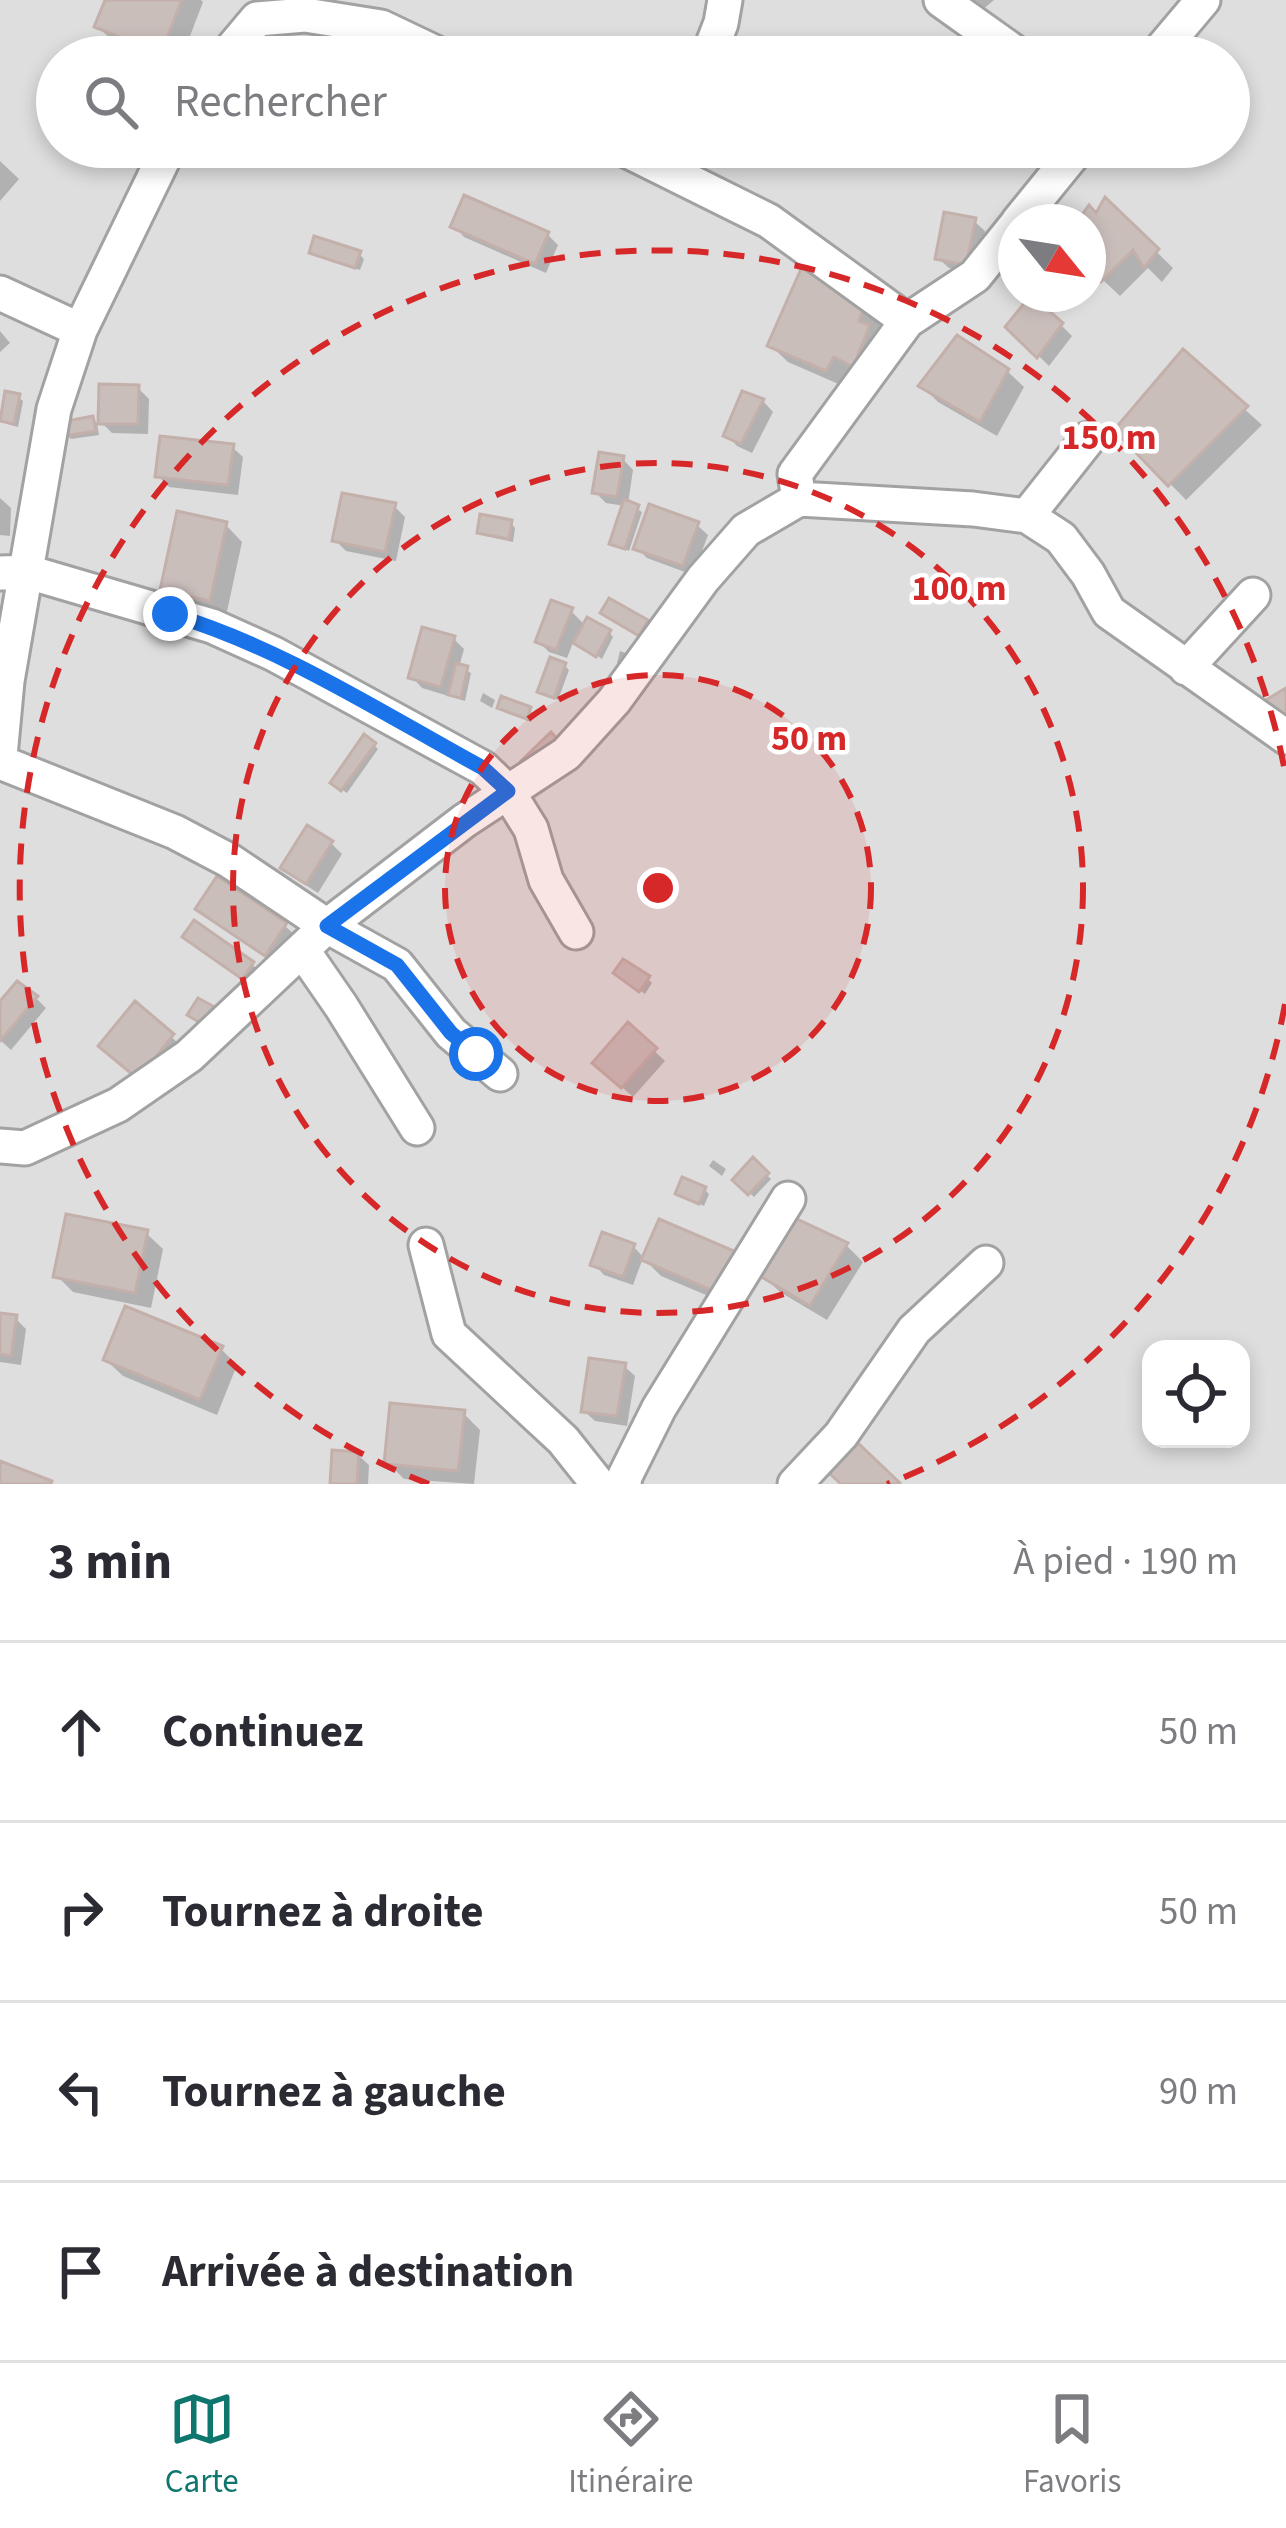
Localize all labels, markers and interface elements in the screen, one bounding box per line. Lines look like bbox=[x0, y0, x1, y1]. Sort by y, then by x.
search box bbox=[36, 36, 1250, 168]
icon: search bbox=[78, 69, 144, 135]
text: Rechercher bbox=[174, 70, 387, 134]
north arrow bbox=[998, 204, 1106, 312]
text: 150 m bbox=[1061, 412, 1157, 463]
text: 100 m bbox=[911, 563, 1007, 614]
route end bbox=[143, 587, 197, 641]
text: 50 m bbox=[771, 713, 847, 764]
centre of rings bbox=[637, 867, 679, 909]
route start bbox=[449, 1027, 503, 1081]
map controls bbox=[1142, 1340, 1250, 1448]
button: locate bbox=[1142, 1340, 1250, 1448]
text: 3 min bbox=[48, 1526, 172, 1598]
text: À pied · 190 m bbox=[1013, 1534, 1238, 1590]
icon: ahead bbox=[48, 1699, 114, 1765]
text: Continuez bbox=[162, 1700, 364, 1764]
text: 50 m bbox=[1159, 1704, 1238, 1760]
icon: right bbox=[48, 1879, 114, 1945]
text: Tournez à droite bbox=[162, 1880, 484, 1944]
text: 50 m bbox=[1159, 1884, 1238, 1940]
icon: left bbox=[48, 2059, 114, 2125]
text: Tournez à gauche bbox=[162, 2060, 506, 2124]
text: 90 m bbox=[1159, 2064, 1238, 2120]
icon: arrive bbox=[48, 2239, 114, 2305]
text: Arrivée à destination bbox=[162, 2240, 574, 2304]
tab: Carte bbox=[165, 2386, 239, 2505]
tab: Itinéraire bbox=[568, 2386, 693, 2505]
tab: Favoris bbox=[1023, 2386, 1121, 2505]

